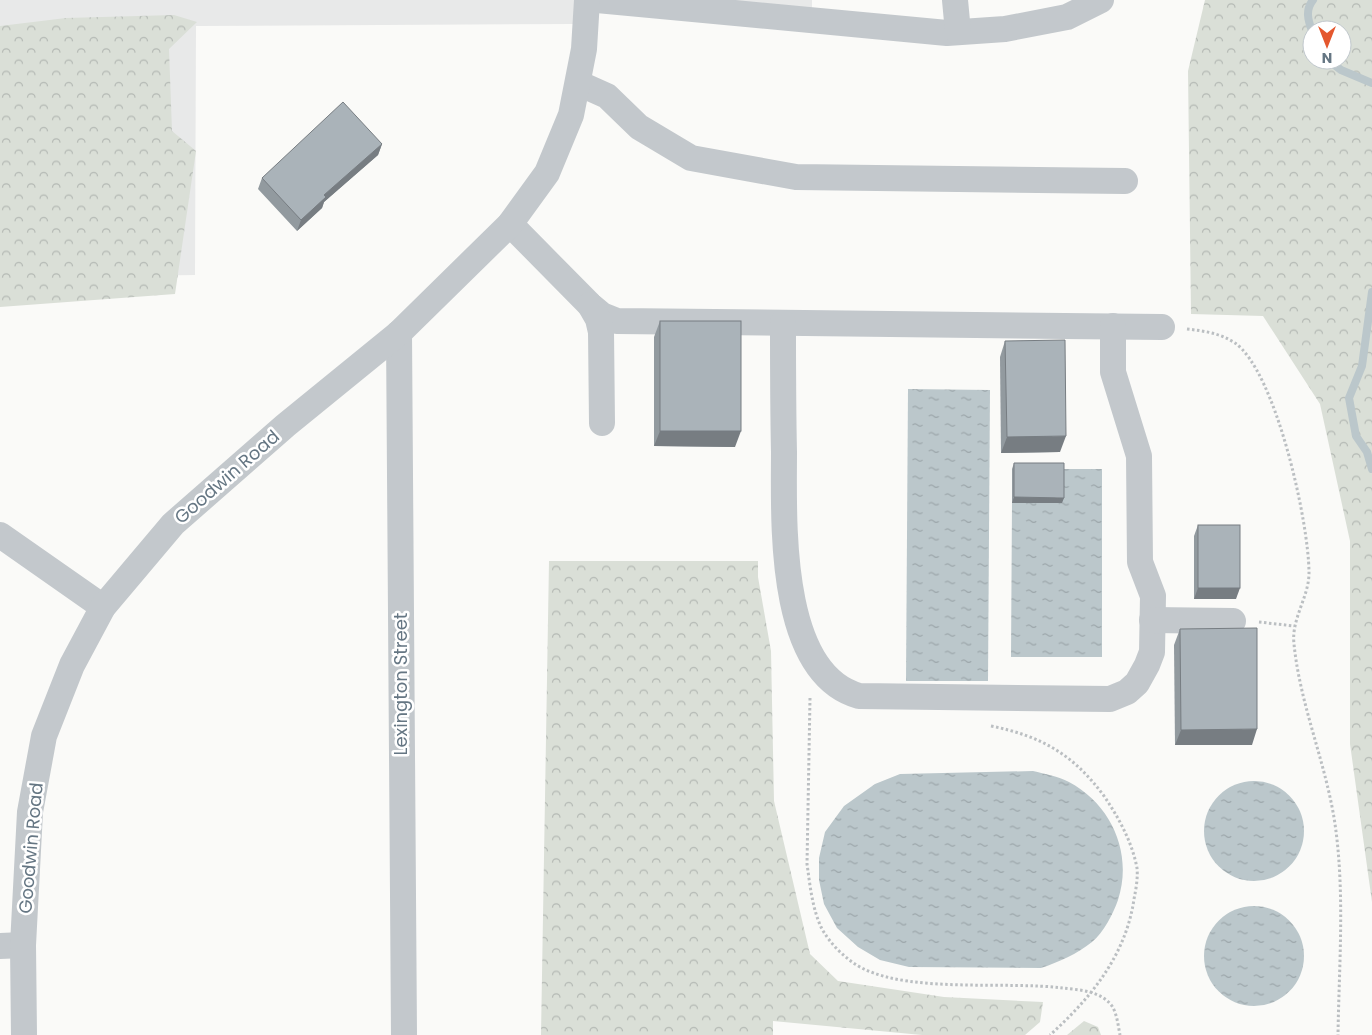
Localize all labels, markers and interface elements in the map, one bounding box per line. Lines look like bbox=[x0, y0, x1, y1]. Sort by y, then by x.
north arrow bbox=[1302, 20, 1352, 70]
text: N bbox=[1322, 48, 1332, 68]
street label: Goodwin Road bbox=[169, 424, 285, 529]
street label: Lexington Street bbox=[388, 613, 413, 755]
street label: Goodwin Road bbox=[12, 781, 49, 915]

